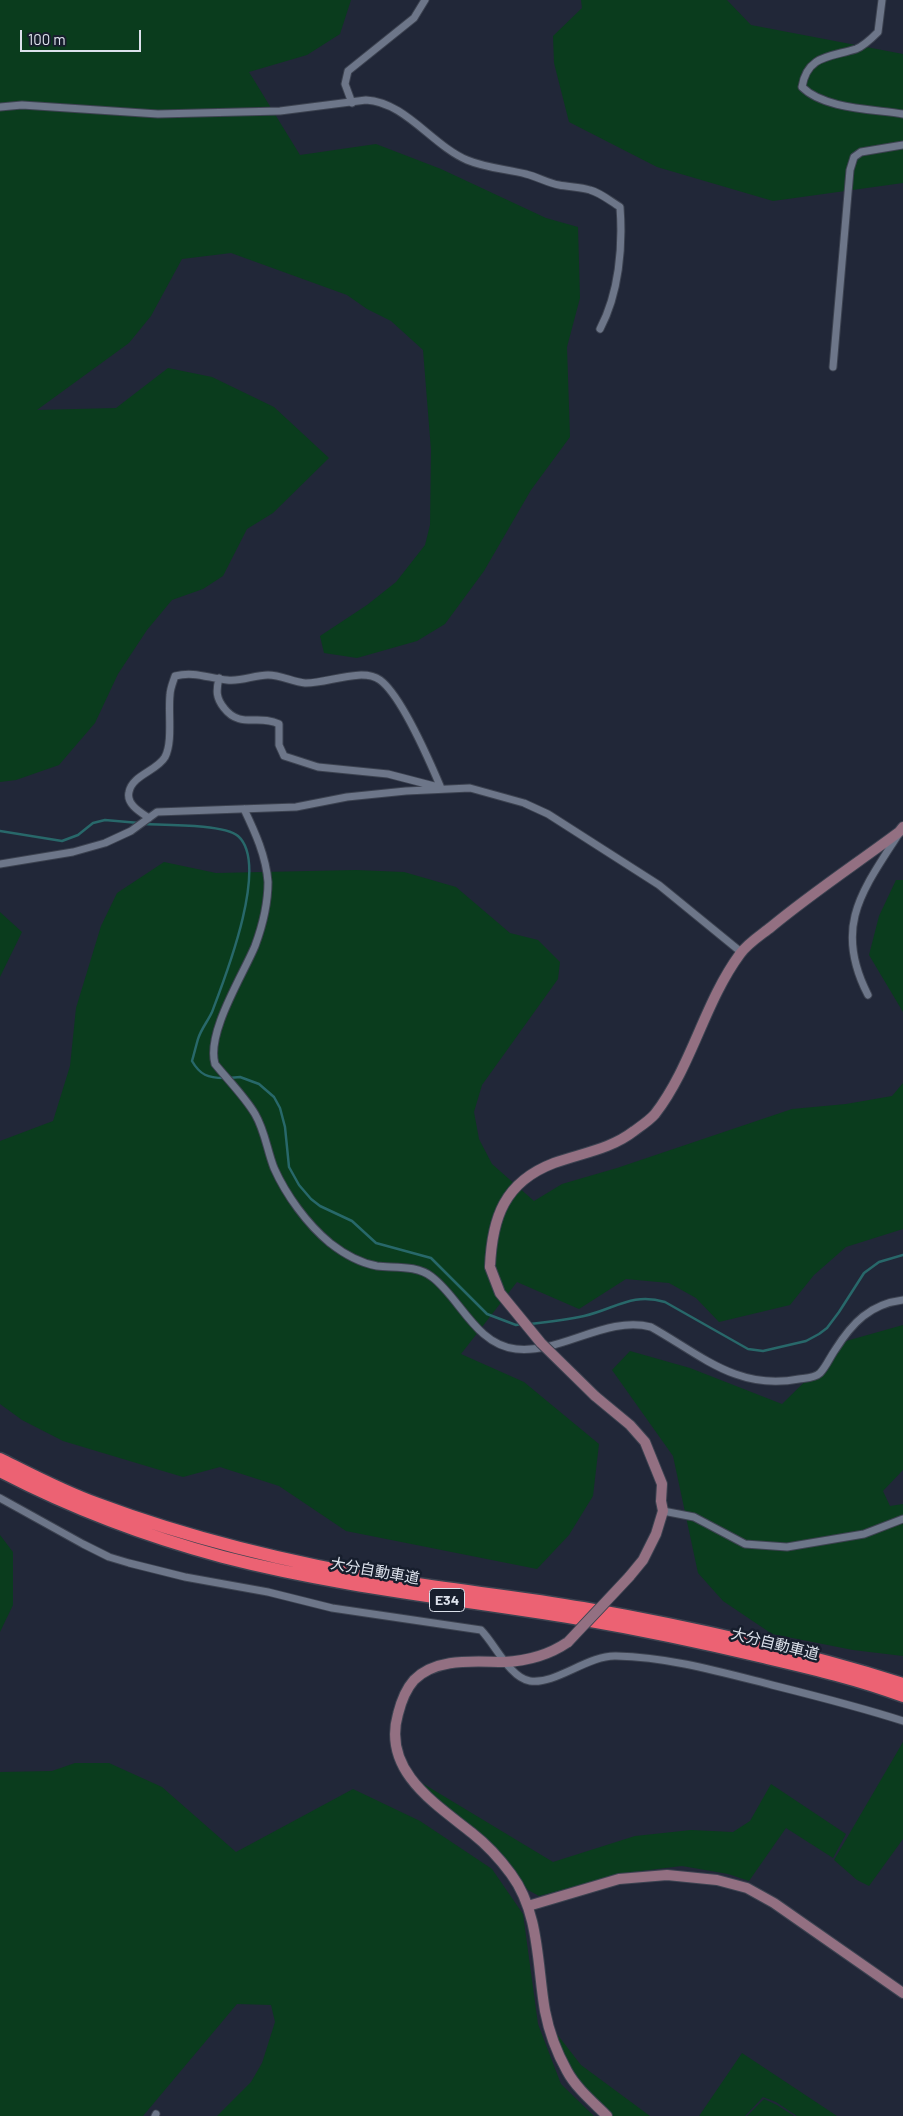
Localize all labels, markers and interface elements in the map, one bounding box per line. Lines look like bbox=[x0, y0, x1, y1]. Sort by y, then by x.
scale bar bbox=[22, 20, 144, 52]
text: 100 m bbox=[28, 30, 66, 48]
street label: 大分自動車道 bbox=[329, 1554, 421, 1588]
road number: E34 bbox=[430, 1588, 464, 1612]
street label: 大分自動車道 bbox=[729, 1624, 821, 1664]

